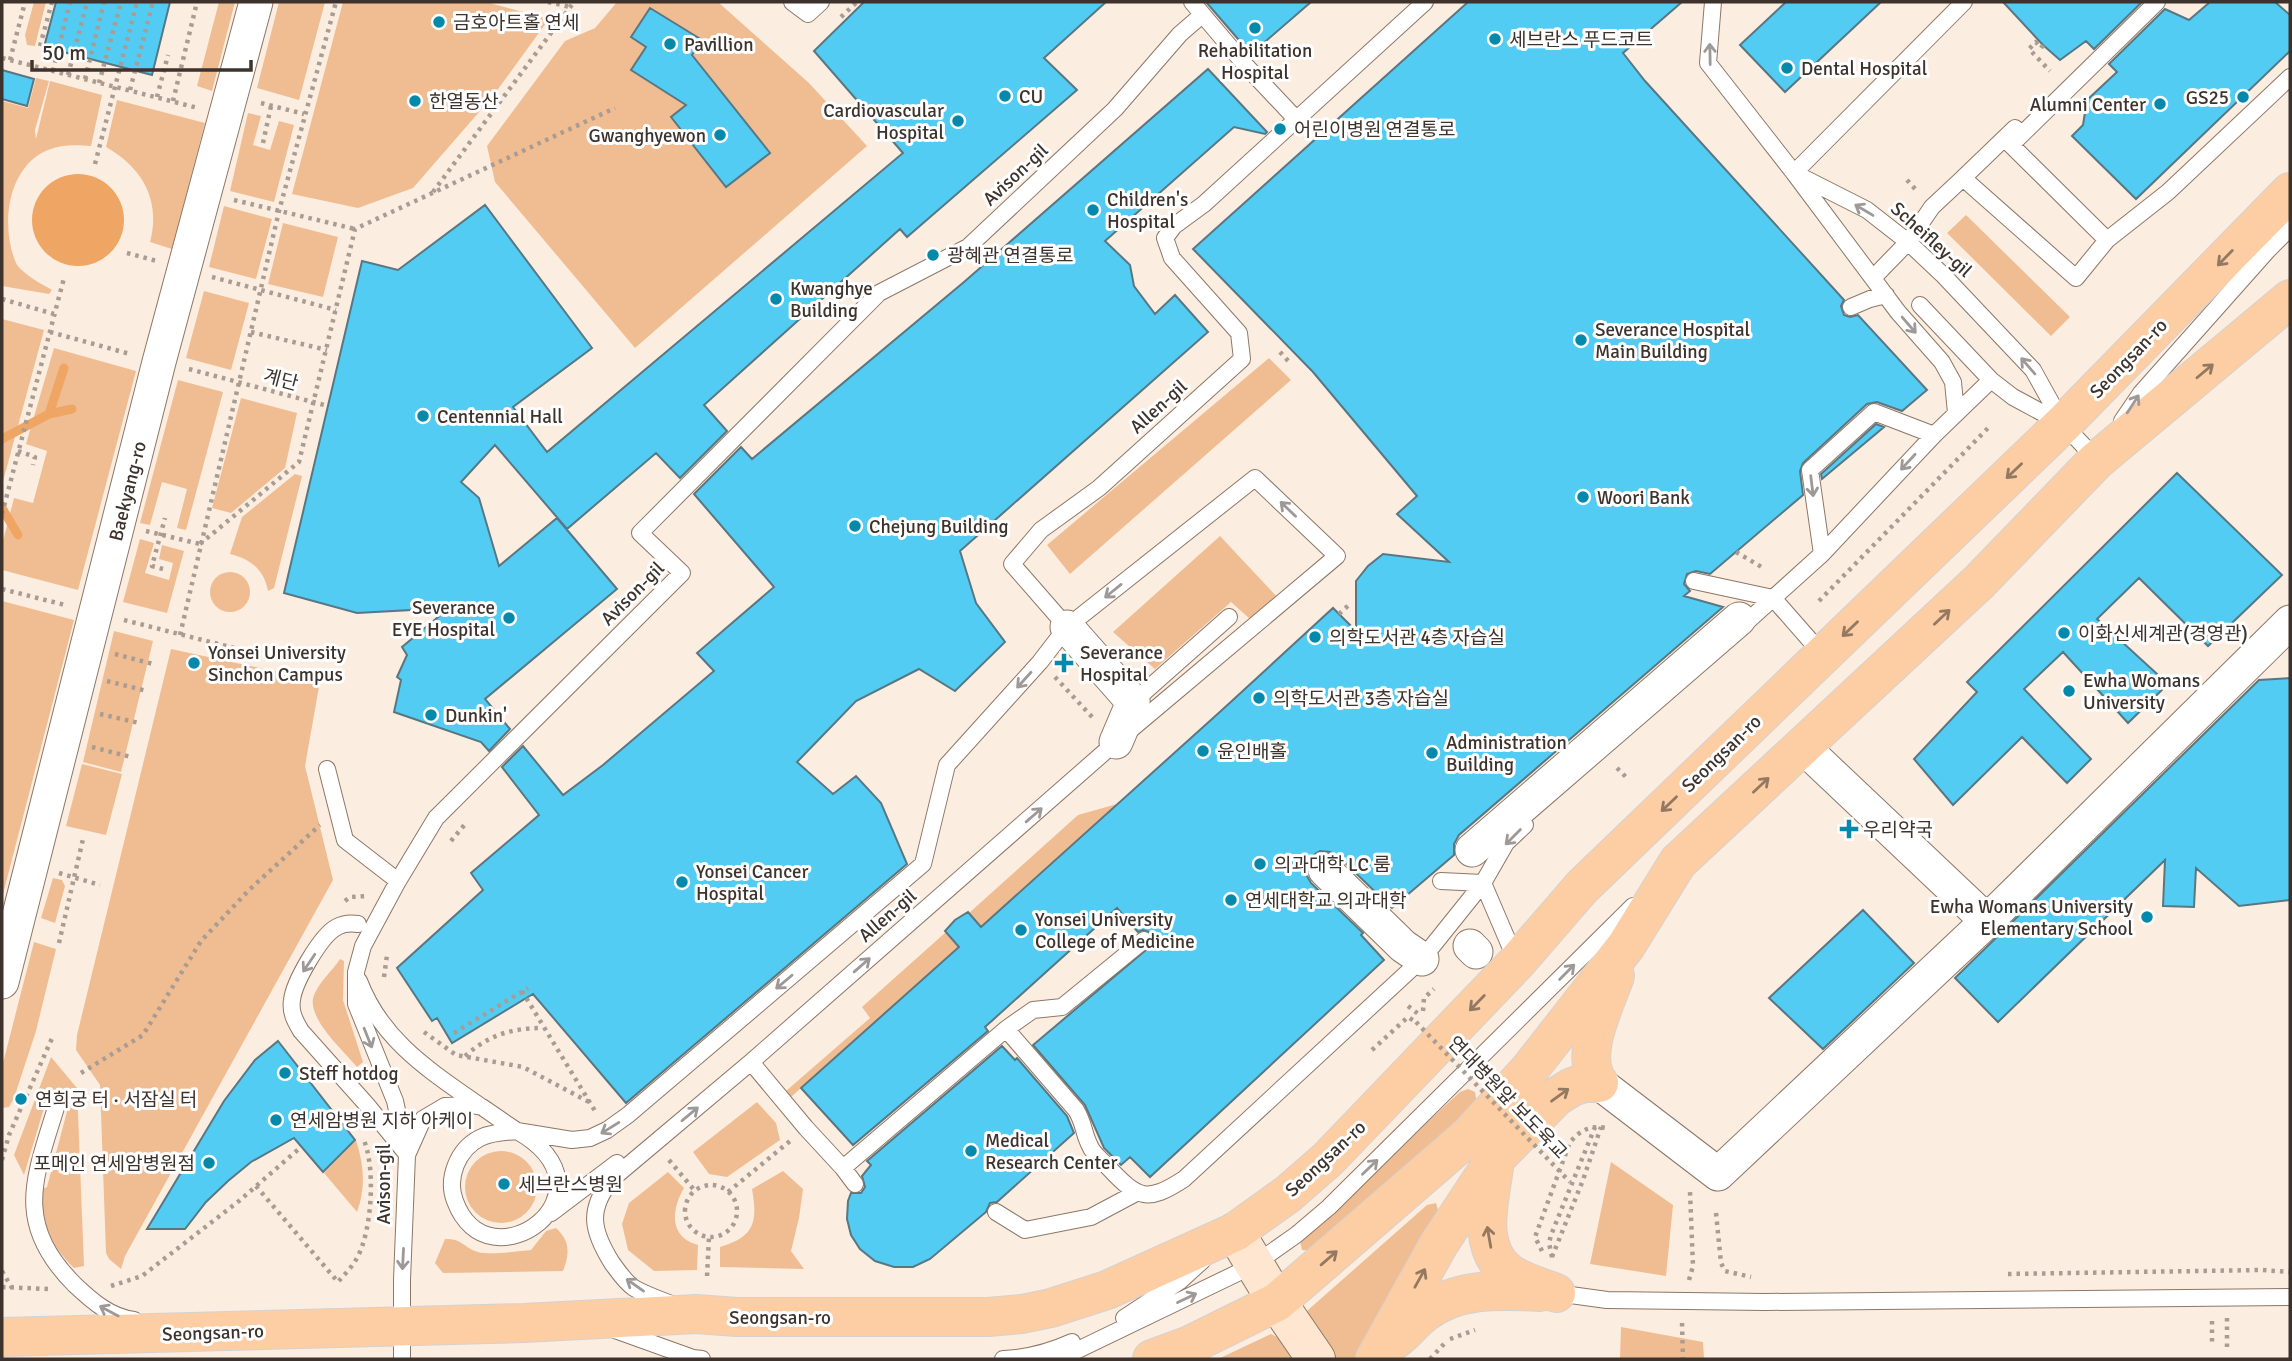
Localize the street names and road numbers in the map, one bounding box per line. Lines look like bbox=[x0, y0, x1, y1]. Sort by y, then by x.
street label: Avison-gil bbox=[978, 138, 1053, 211]
street label: Scheifley-gil bbox=[1886, 197, 1977, 283]
street label: Seongsan-ro bbox=[2085, 314, 2173, 404]
street label: 계단 bbox=[261, 364, 301, 396]
street label: Allen-gil bbox=[1125, 375, 1192, 439]
street label: Baekyang-ro bbox=[104, 439, 152, 544]
street label: Avison-gil bbox=[596, 557, 670, 631]
street label: Seongsan-ro bbox=[1677, 710, 1767, 798]
street label: Allen-gil bbox=[854, 884, 922, 948]
street label: 연대병원앞 보도육교 bbox=[1443, 1031, 1572, 1164]
street label: Seongsan-ro bbox=[1280, 1115, 1371, 1202]
street label: Avison-gil bbox=[372, 1144, 396, 1224]
street label: Seongsan-ro bbox=[729, 1306, 831, 1330]
street label: Seongsan-ro bbox=[162, 1319, 264, 1347]

